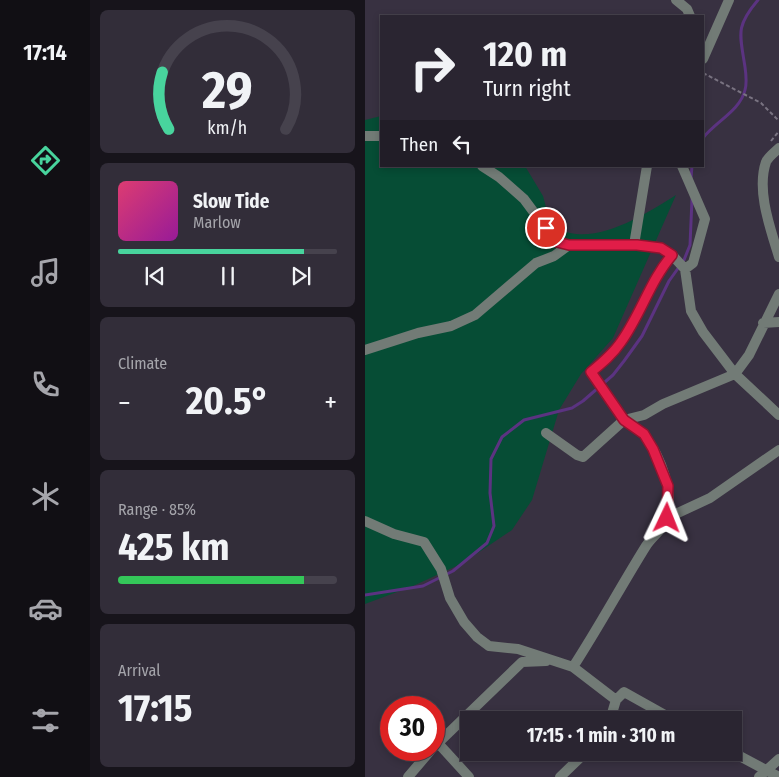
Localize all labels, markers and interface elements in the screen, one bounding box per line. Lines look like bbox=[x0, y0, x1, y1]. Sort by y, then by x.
text: 120 m bbox=[483, 33, 567, 75]
icon: right bbox=[400, 35, 465, 100]
text: 17:14 bbox=[23, 39, 67, 66]
text: 29 bbox=[201, 59, 253, 122]
text: Turn right bbox=[483, 75, 571, 102]
text: km/h bbox=[208, 117, 247, 139]
icon: left bbox=[448, 130, 476, 158]
text: Then bbox=[400, 133, 438, 156]
icon: directions bbox=[28, 143, 63, 178]
text: Slow Tide bbox=[193, 190, 269, 213]
pin bbox=[525, 207, 567, 249]
text: Marlow bbox=[193, 213, 241, 232]
icon: arrive bbox=[532, 214, 560, 242]
icon: music bbox=[28, 255, 63, 290]
icon: previous bbox=[141, 262, 169, 290]
icon: pause bbox=[214, 262, 242, 290]
icon: next bbox=[287, 262, 315, 290]
text: Climate bbox=[118, 354, 167, 373]
icon: phone bbox=[28, 367, 63, 402]
text: 20.5° bbox=[186, 378, 269, 424]
text: − bbox=[118, 386, 131, 419]
text: + bbox=[324, 386, 337, 419]
icon: climate bbox=[28, 479, 63, 514]
position arrow bbox=[640, 491, 692, 543]
text: Range · 85% bbox=[118, 500, 196, 519]
text: 425 km bbox=[118, 524, 230, 570]
icon: car bbox=[28, 591, 63, 626]
text: Arrival bbox=[118, 661, 160, 680]
text: 17:15 bbox=[118, 685, 192, 731]
speed limit sign: 30 bbox=[380, 696, 445, 761]
icon: filters bbox=[28, 703, 63, 738]
text: 17:15 · 1 min · 310 m bbox=[527, 724, 675, 747]

